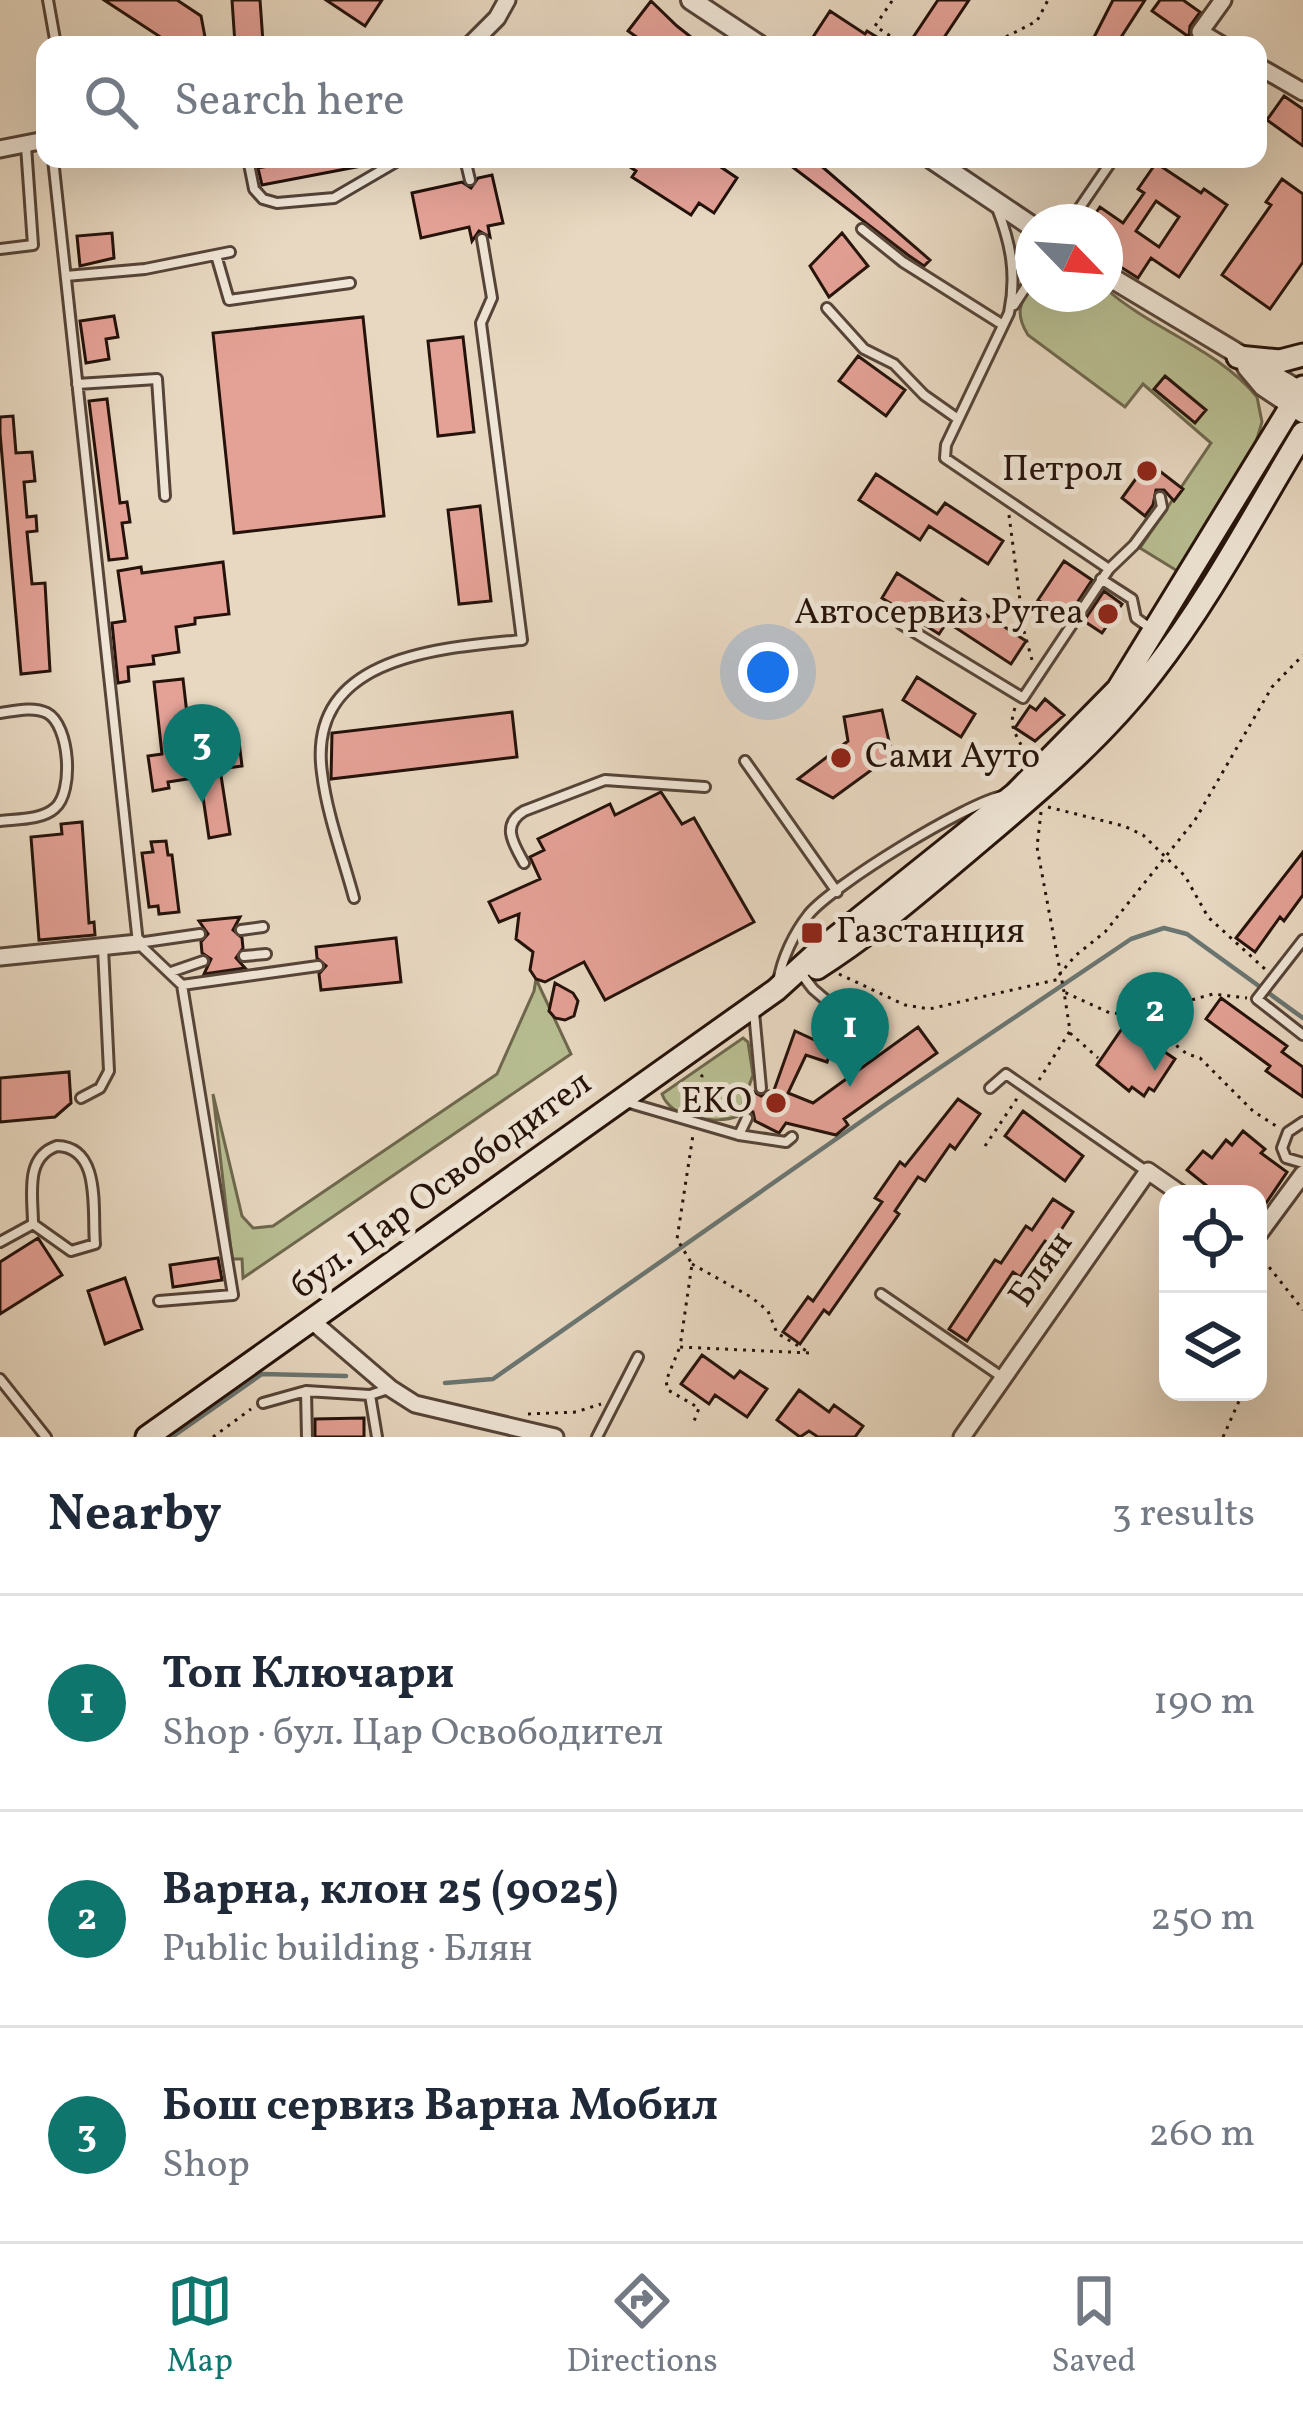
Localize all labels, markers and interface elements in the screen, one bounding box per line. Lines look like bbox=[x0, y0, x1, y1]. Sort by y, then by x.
search box bbox=[36, 36, 1267, 168]
icon: search bbox=[78, 69, 144, 135]
text: Search here bbox=[174, 71, 405, 134]
north arrow bbox=[1015, 204, 1123, 312]
place label: Петрол bbox=[1002, 446, 1123, 496]
marker: Петрол bbox=[1134, 458, 1160, 484]
place label: Автосервиз Рутеа bbox=[794, 589, 1084, 639]
marker: Автосервиз Рутеа bbox=[1095, 601, 1121, 627]
your location bbox=[738, 642, 798, 702]
pin: 3 bbox=[163, 704, 241, 803]
place label: Сами Ауто bbox=[865, 733, 1040, 783]
marker: Сами Ауто bbox=[828, 745, 854, 771]
place label: Газстанция bbox=[836, 908, 1025, 958]
marker: Газстанция bbox=[799, 920, 825, 946]
pin: 2 bbox=[1116, 972, 1194, 1071]
pin: 1 bbox=[811, 988, 889, 1087]
street label: бул. Цар Освободител bbox=[282, 1060, 602, 1312]
place label: EKO bbox=[681, 1078, 752, 1128]
marker: EKO bbox=[763, 1090, 789, 1116]
map controls bbox=[1159, 1185, 1267, 1401]
button: locate bbox=[1159, 1185, 1267, 1293]
street label: Блян bbox=[998, 1222, 1086, 1318]
button: layers bbox=[1159, 1293, 1267, 1401]
text: Nearby bbox=[48, 1480, 222, 1551]
text: 3 results bbox=[1112, 1488, 1255, 1542]
text: Топ Ключари bbox=[162, 1644, 454, 1707]
text: 1 bbox=[79, 1676, 95, 1730]
text: 190 m bbox=[1153, 1676, 1255, 1730]
text: Shop · бул. Цар Освободител bbox=[162, 1707, 664, 1761]
text: Варна, клон 25 (9025) bbox=[162, 1860, 618, 1923]
text: 2 bbox=[77, 1892, 97, 1946]
text: 250 m bbox=[1150, 1892, 1255, 1946]
text: Public building · Блян bbox=[162, 1923, 533, 1977]
text: Бош сервиз Варна Мобил bbox=[162, 2076, 718, 2139]
text: 3 bbox=[77, 2108, 97, 2162]
text: 260 m bbox=[1149, 2108, 1255, 2162]
text: Shop bbox=[162, 2139, 250, 2193]
tab: Map bbox=[167, 2268, 233, 2386]
tab: Directions bbox=[566, 2268, 718, 2386]
tab: Saved bbox=[1051, 2268, 1136, 2386]

